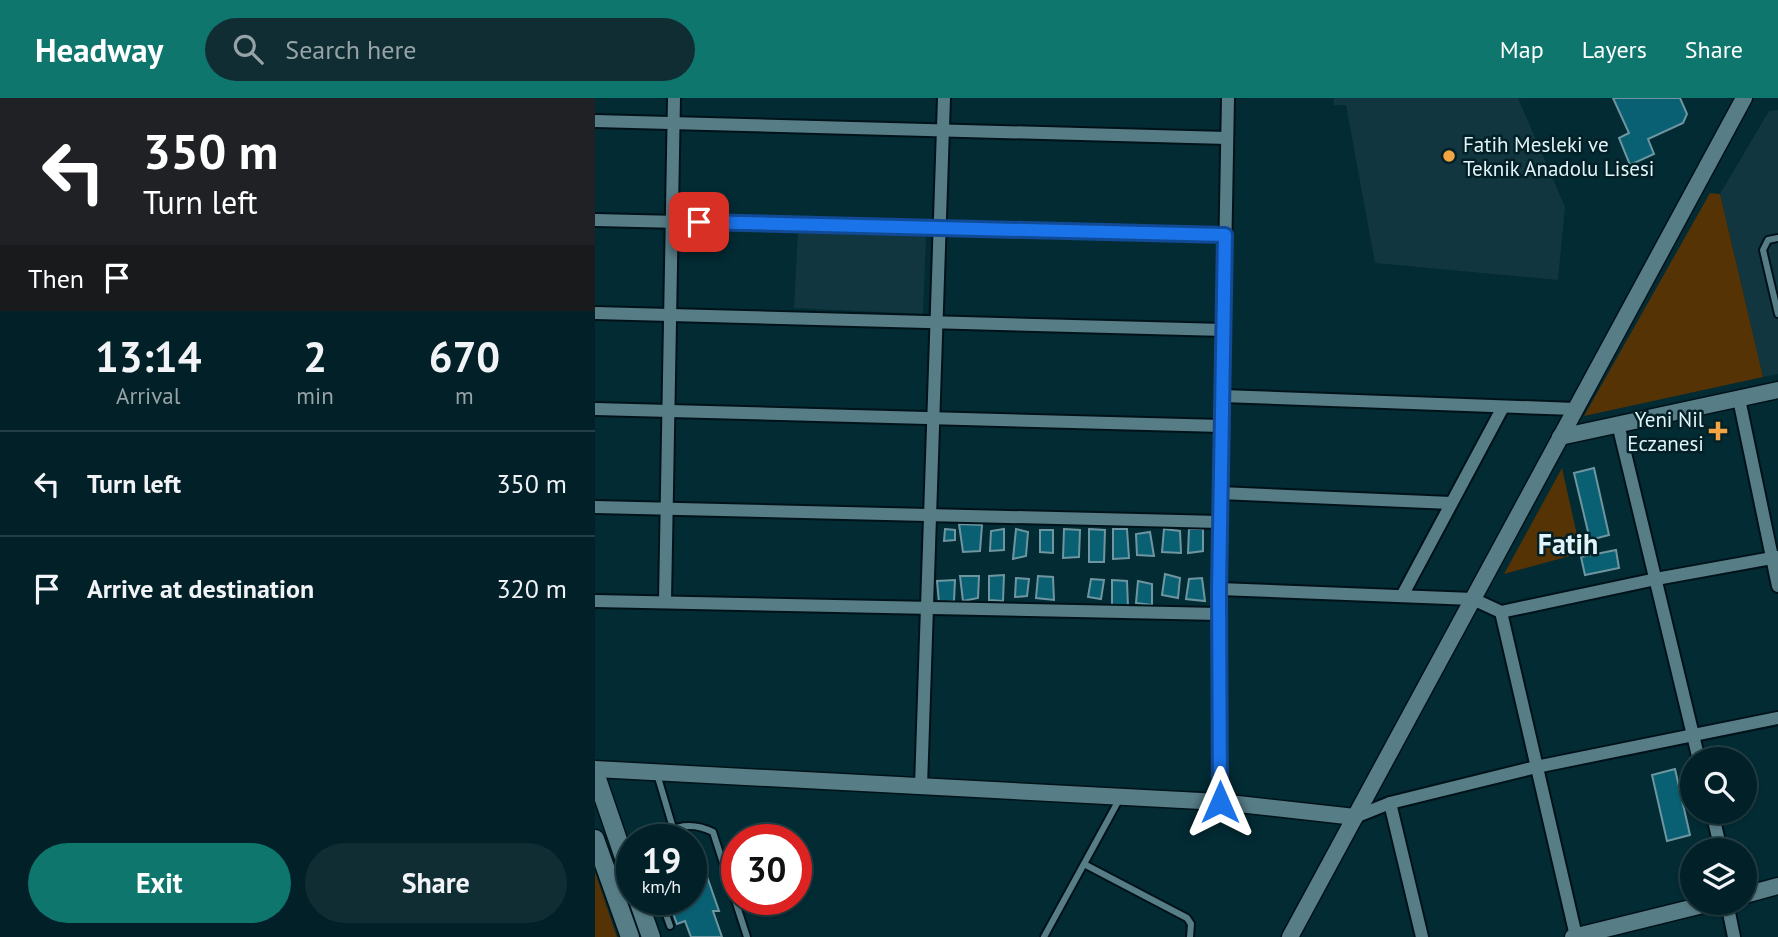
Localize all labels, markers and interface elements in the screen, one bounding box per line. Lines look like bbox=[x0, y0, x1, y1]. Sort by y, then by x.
search box bbox=[205, 18, 695, 81]
text: Headway bbox=[35, 28, 163, 71]
icon: search bbox=[229, 30, 267, 68]
text: Search here bbox=[285, 33, 416, 66]
text: Map bbox=[1500, 34, 1544, 65]
text: Layers bbox=[1582, 34, 1647, 65]
text: Share bbox=[1685, 34, 1743, 65]
text: 350 m bbox=[143, 119, 278, 183]
icon: left bbox=[28, 126, 119, 217]
place label: Fatih Mesleki ve Teknik Anadolu Lisesi bbox=[1463, 131, 1654, 182]
marker: Fatih Mesleki ve Teknik Anadolu Lisesi bbox=[1441, 148, 1457, 164]
text: Turn left bbox=[143, 181, 258, 223]
pin bbox=[669, 192, 729, 252]
icon: arrive bbox=[680, 203, 718, 241]
icon: arrive bbox=[98, 259, 136, 297]
text: Then bbox=[28, 262, 84, 295]
text: 13:14 bbox=[95, 329, 201, 384]
text: 2 bbox=[303, 329, 327, 384]
text: 670 bbox=[429, 329, 500, 384]
text: Arrival bbox=[116, 381, 180, 410]
text: min bbox=[296, 381, 334, 410]
text: m bbox=[455, 381, 474, 410]
place label: Yeni Nil Eczanesi bbox=[1627, 406, 1704, 457]
marker: Yeni Nil Eczanesi bbox=[1710, 423, 1726, 439]
icon: left bbox=[28, 465, 66, 503]
text: Turn left bbox=[87, 467, 181, 500]
text: 350 m bbox=[496, 467, 567, 500]
district label: Fatih bbox=[1538, 525, 1598, 562]
icon: arrive bbox=[28, 570, 66, 608]
text: Arrive at destination bbox=[87, 572, 314, 605]
text: 320 m bbox=[496, 572, 567, 605]
map controls bbox=[1680, 747, 1757, 915]
button: search bbox=[1680, 747, 1757, 824]
position arrow bbox=[1183, 765, 1257, 839]
speed limit sign: 30 bbox=[721, 824, 812, 915]
text: 19 bbox=[642, 837, 681, 883]
button: layers bbox=[1680, 838, 1757, 915]
button: Exit bbox=[28, 843, 291, 923]
button: Share bbox=[305, 843, 567, 923]
text: km/h bbox=[642, 875, 681, 898]

